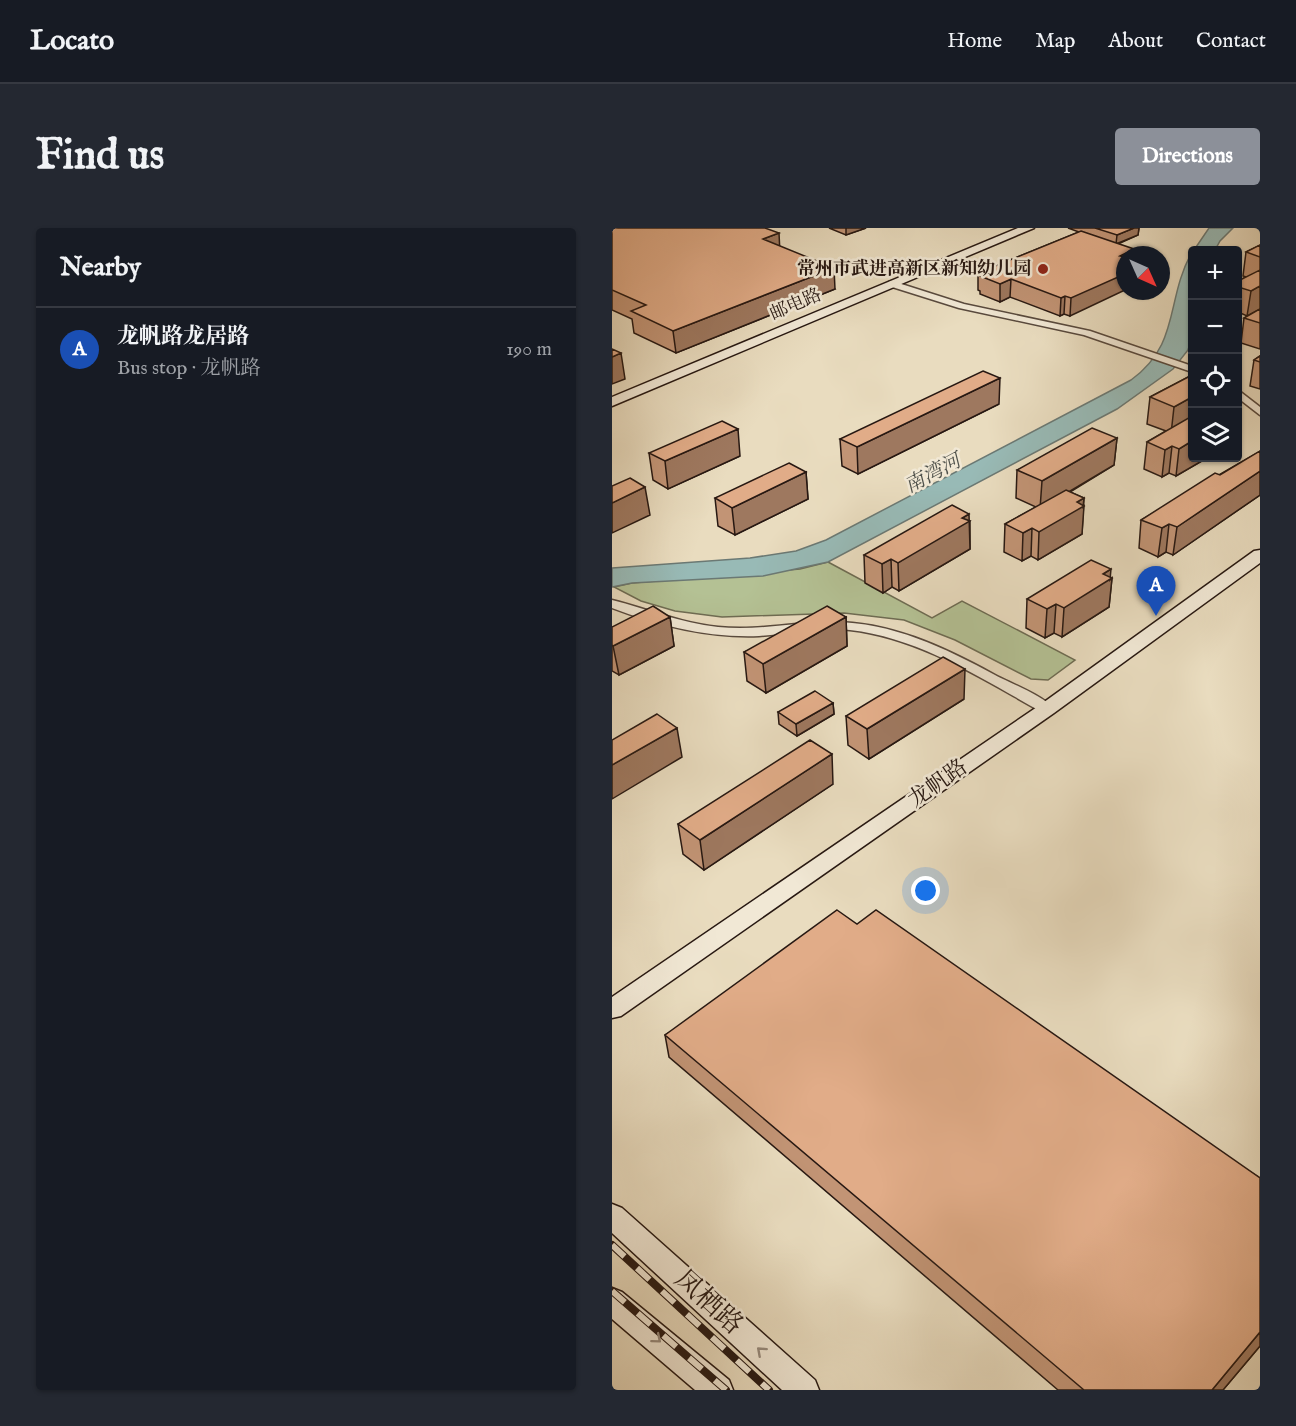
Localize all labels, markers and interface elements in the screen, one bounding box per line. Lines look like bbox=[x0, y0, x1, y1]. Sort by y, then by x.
text: Locato bbox=[30, 24, 114, 59]
text: Home bbox=[947, 28, 1002, 55]
text: Map bbox=[1035, 28, 1075, 55]
text: About bbox=[1108, 28, 1163, 55]
text: Contact bbox=[1196, 28, 1266, 55]
button: Directions bbox=[1115, 128, 1260, 185]
text: Find us bbox=[36, 130, 164, 183]
north arrow bbox=[1116, 246, 1170, 300]
map controls bbox=[1188, 246, 1242, 462]
button: + bbox=[1188, 246, 1242, 300]
text: Nearby bbox=[60, 251, 141, 284]
place label: 常州市武进高新区新知幼儿园 bbox=[797, 258, 1031, 281]
marker: 常州市武进高新区新知幼儿园 bbox=[1036, 262, 1050, 276]
street label: 邮电路 bbox=[767, 284, 825, 326]
button: − bbox=[1188, 300, 1242, 354]
text: 龙帆路龙居路 bbox=[117, 323, 249, 351]
text: A bbox=[73, 337, 86, 362]
text: 190 m bbox=[506, 337, 552, 362]
button: locate bbox=[1188, 354, 1242, 408]
text: Bus stop · 龙帆路 bbox=[117, 356, 261, 381]
button: layers bbox=[1188, 408, 1242, 462]
water label: 南湾河 bbox=[901, 447, 968, 499]
pin: A bbox=[1136, 566, 1176, 616]
street label: 龙帆路 bbox=[903, 754, 973, 814]
your location bbox=[911, 876, 940, 905]
street label: 凤栖路 bbox=[667, 1263, 749, 1343]
one-way arrow bbox=[650, 1332, 661, 1343]
one-way arrow bbox=[757, 1347, 768, 1358]

